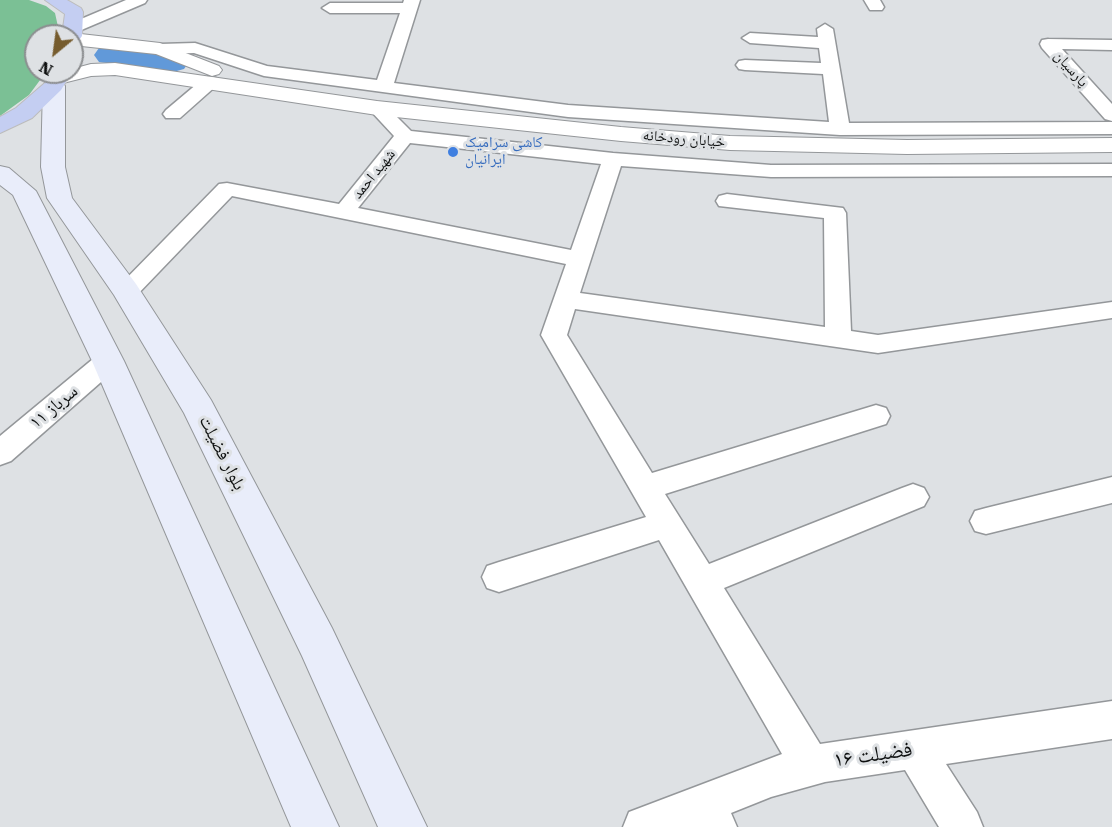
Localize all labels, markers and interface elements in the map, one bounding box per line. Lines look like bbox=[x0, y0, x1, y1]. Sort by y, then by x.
north arrow bbox=[24, 24, 84, 84]
street label: پارسیان bbox=[1050, 47, 1092, 91]
text: N bbox=[36, 57, 56, 80]
street label: خیابان رودخانه bbox=[642, 126, 726, 152]
place label: کاشی سرامیک ایرانیان bbox=[465, 134, 542, 169]
marker: کاشی سرامیک ایرانیان bbox=[446, 145, 460, 159]
street label: شهید احمد bbox=[349, 146, 399, 202]
street label: سرباز ۱۱ bbox=[25, 381, 83, 433]
street label: بلوار فضیلت bbox=[194, 412, 250, 494]
street label: فضیلت ۱۶ bbox=[832, 737, 914, 773]

